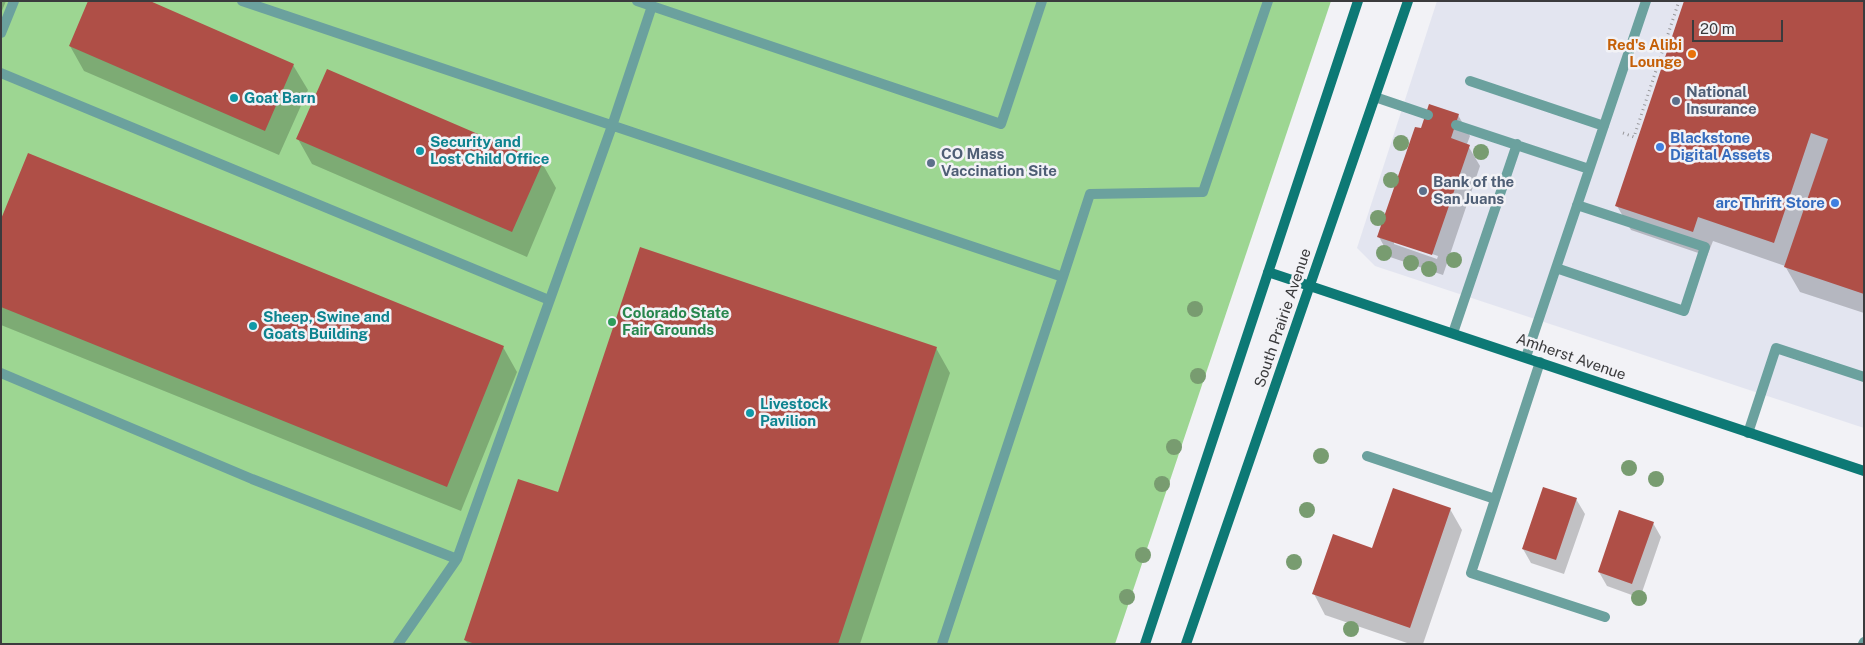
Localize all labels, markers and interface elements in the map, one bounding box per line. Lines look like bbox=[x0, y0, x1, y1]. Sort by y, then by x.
scale bar bbox=[1695, 10, 1786, 42]
text: 20 m bbox=[1700, 20, 1735, 37]
place label: Red's Alibi Lounge bbox=[1607, 36, 1682, 71]
marker: Red's Alibi Lounge bbox=[1686, 48, 1698, 60]
place label: National Insurance bbox=[1686, 83, 1757, 118]
place label: Goat Barn bbox=[244, 89, 316, 107]
marker: Goat Barn bbox=[228, 92, 240, 104]
marker: National Insurance bbox=[1670, 95, 1682, 107]
place label: Blackstone Digital Assets bbox=[1670, 129, 1770, 164]
place label: Security and Lost Child Office bbox=[430, 133, 549, 168]
marker: Blackstone Digital Assets bbox=[1654, 141, 1666, 153]
marker: Security and Lost Child Office bbox=[414, 145, 426, 157]
place label: CO Mass Vaccination Site bbox=[941, 145, 1057, 180]
marker: CO Mass Vaccination Site bbox=[925, 157, 937, 169]
place label: Bank of the San Juans bbox=[1433, 173, 1514, 208]
marker: Bank of the San Juans bbox=[1417, 185, 1429, 197]
place label: arc Thrift Store bbox=[1715, 194, 1825, 212]
marker: arc Thrift Store bbox=[1829, 197, 1841, 209]
street label: South Prairie Avenue bbox=[1251, 246, 1315, 390]
place label: Colorado State Fair Grounds bbox=[622, 304, 729, 339]
place label: Sheep, Swine and Goats Building bbox=[263, 308, 390, 343]
marker: Colorado State Fair Grounds bbox=[606, 316, 618, 328]
marker: Sheep, Swine and Goats Building bbox=[247, 320, 259, 332]
street label: Amherst Avenue bbox=[1514, 330, 1628, 384]
place label: Livestock Pavilion bbox=[760, 395, 828, 430]
marker: Livestock Pavilion bbox=[744, 407, 756, 419]

